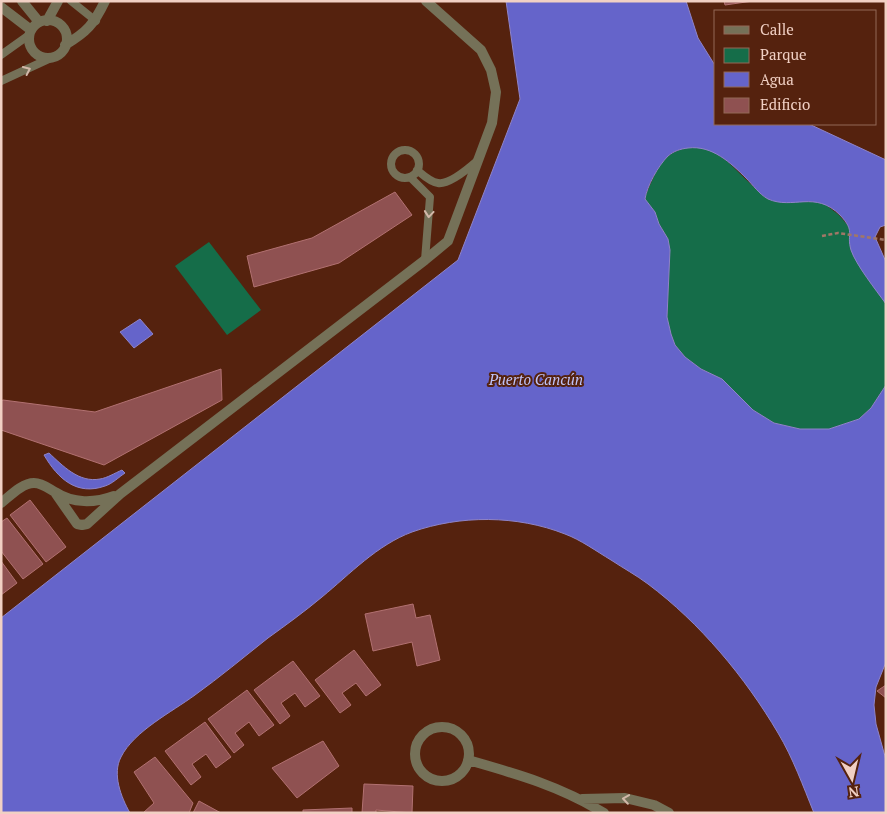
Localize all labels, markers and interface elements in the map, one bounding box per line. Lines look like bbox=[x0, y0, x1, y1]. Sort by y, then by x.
legend bbox=[714, 10, 877, 125]
text: Calle bbox=[760, 19, 794, 39]
text: Parque bbox=[760, 44, 807, 64]
one-way arrow bbox=[22, 66, 31, 76]
text: Agua bbox=[760, 69, 794, 89]
text: Edificio bbox=[760, 94, 810, 114]
one-way arrow bbox=[424, 211, 435, 219]
water label: Puerto Cancún bbox=[488, 369, 583, 389]
north arrow bbox=[827, 754, 877, 804]
text: N bbox=[847, 782, 860, 803]
one-way arrow bbox=[622, 794, 630, 805]

